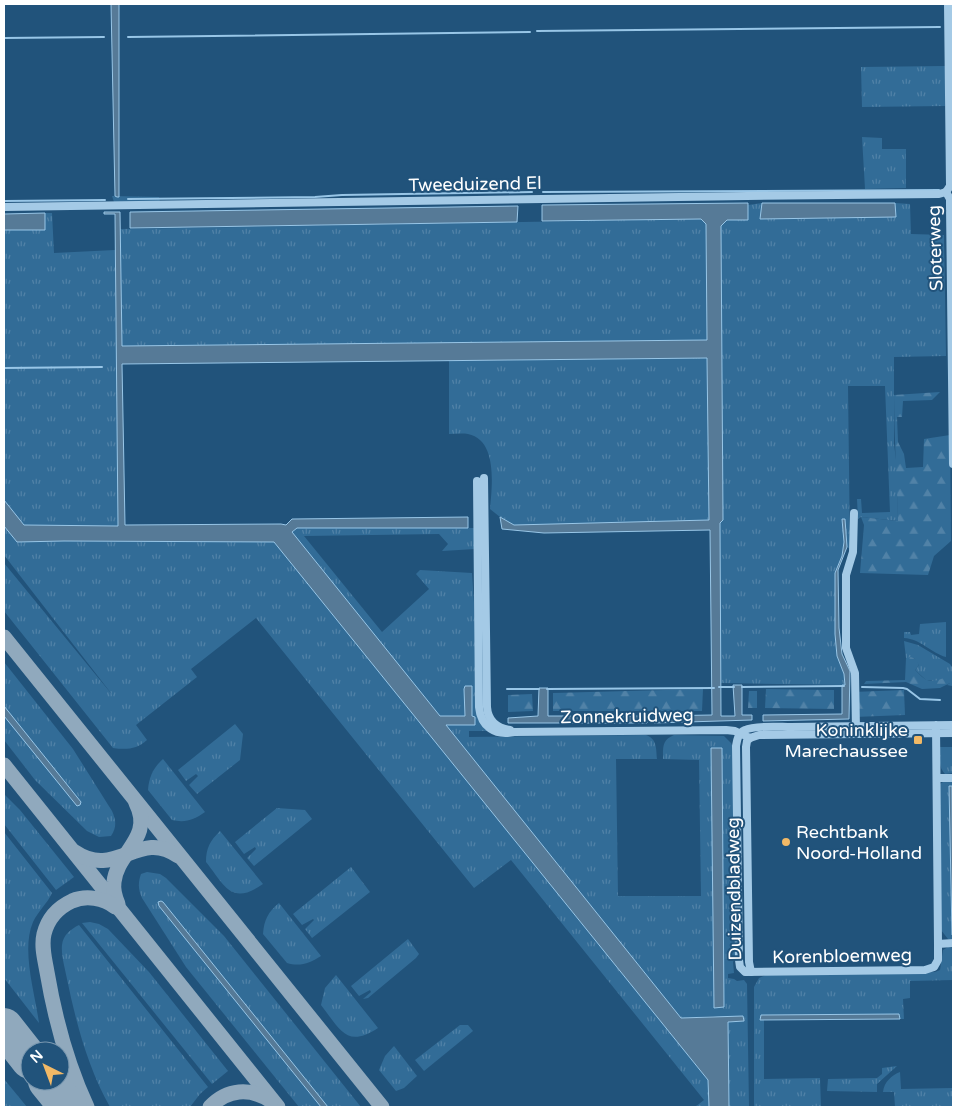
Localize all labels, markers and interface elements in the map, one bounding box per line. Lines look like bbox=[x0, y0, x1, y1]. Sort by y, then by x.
street label: Tweeduizend El bbox=[408, 172, 542, 196]
street label: Sloterweg bbox=[923, 205, 947, 291]
street label: Zonnekruidweg bbox=[560, 704, 694, 728]
place label: Koninklijke Marechaussee bbox=[784, 719, 908, 762]
marker: Koninklijke Marechaussee bbox=[912, 734, 924, 746]
street label: Duizendbladweg bbox=[722, 817, 746, 961]
place label: Rechtbank Noord-Holland bbox=[796, 821, 922, 864]
marker: Rechtbank Noord-Holland bbox=[780, 836, 792, 848]
street label: Korenbloemweg bbox=[772, 944, 912, 968]
north arrow bbox=[20, 1041, 70, 1091]
text: N bbox=[27, 1047, 47, 1067]

